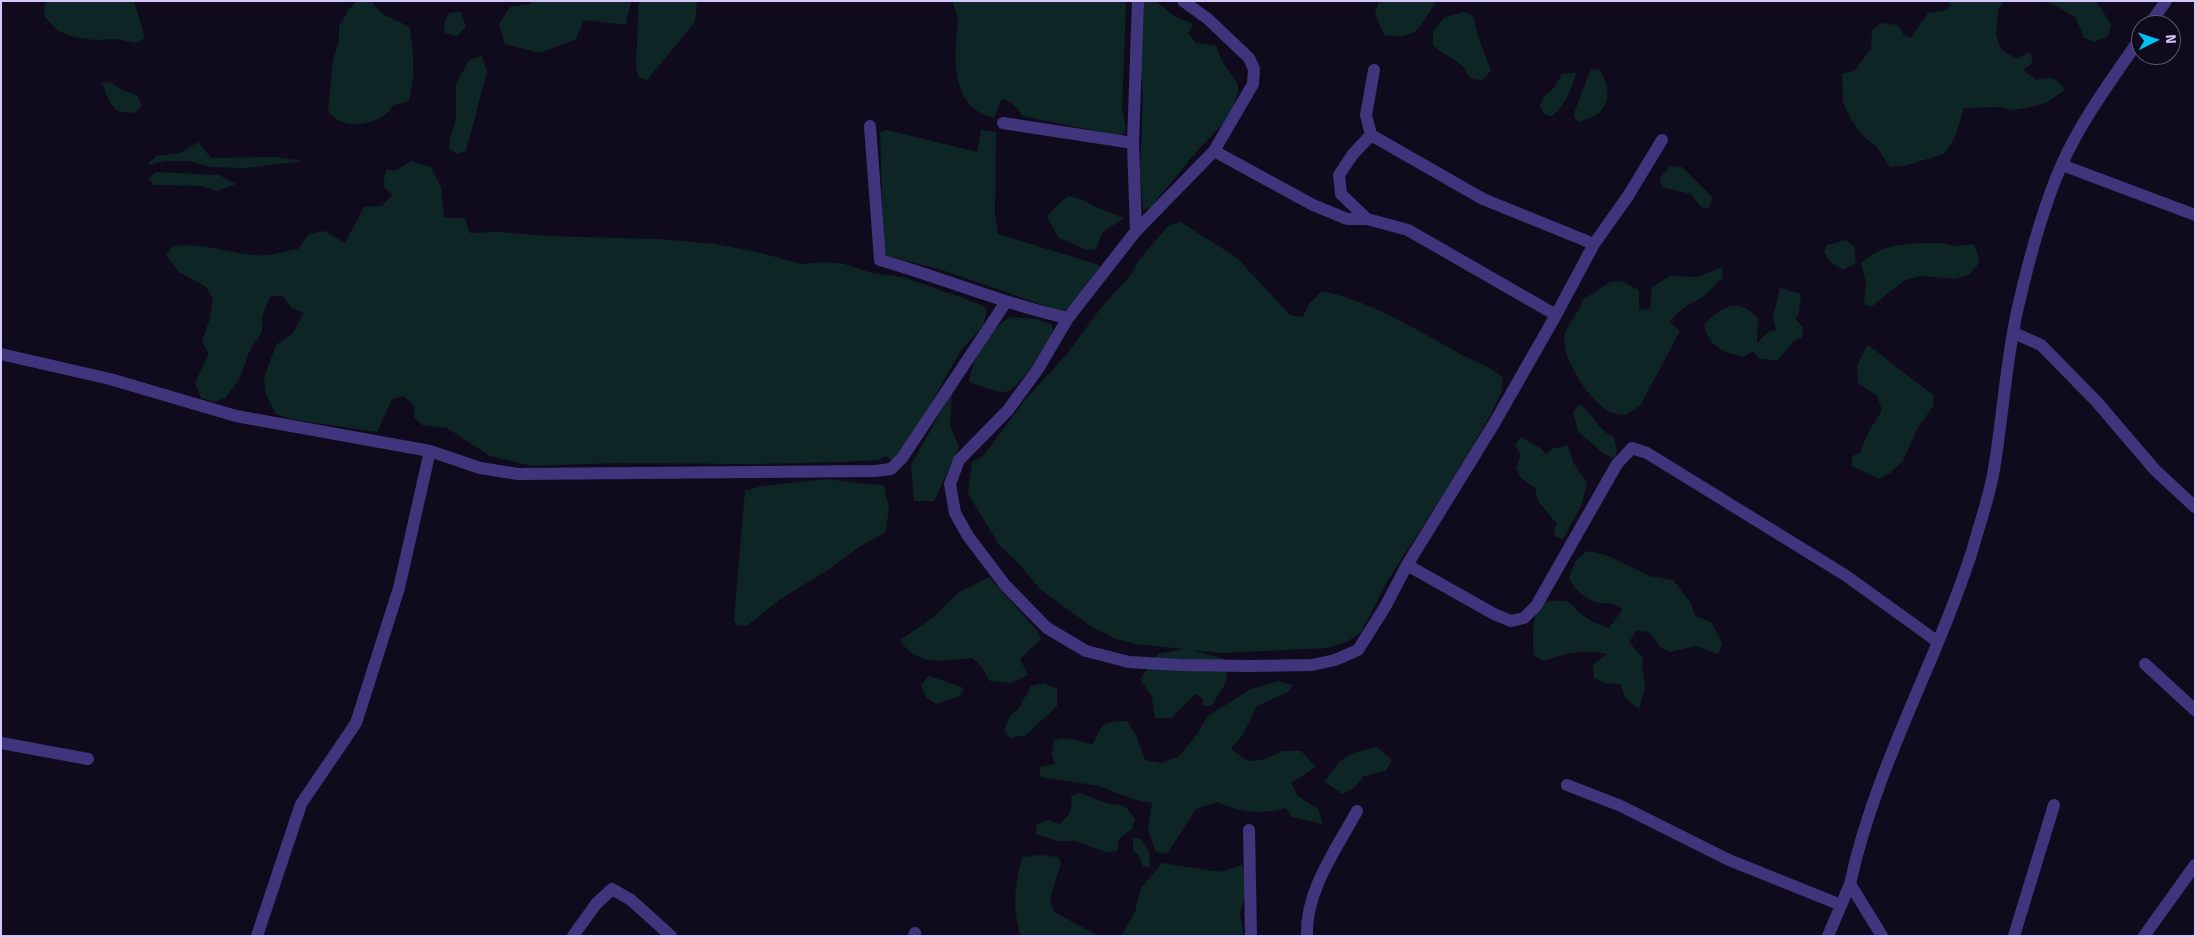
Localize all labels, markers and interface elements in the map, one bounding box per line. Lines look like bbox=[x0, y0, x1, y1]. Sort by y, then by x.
north arrow bbox=[2131, 15, 2181, 65]
text: N bbox=[2162, 34, 2179, 44]

